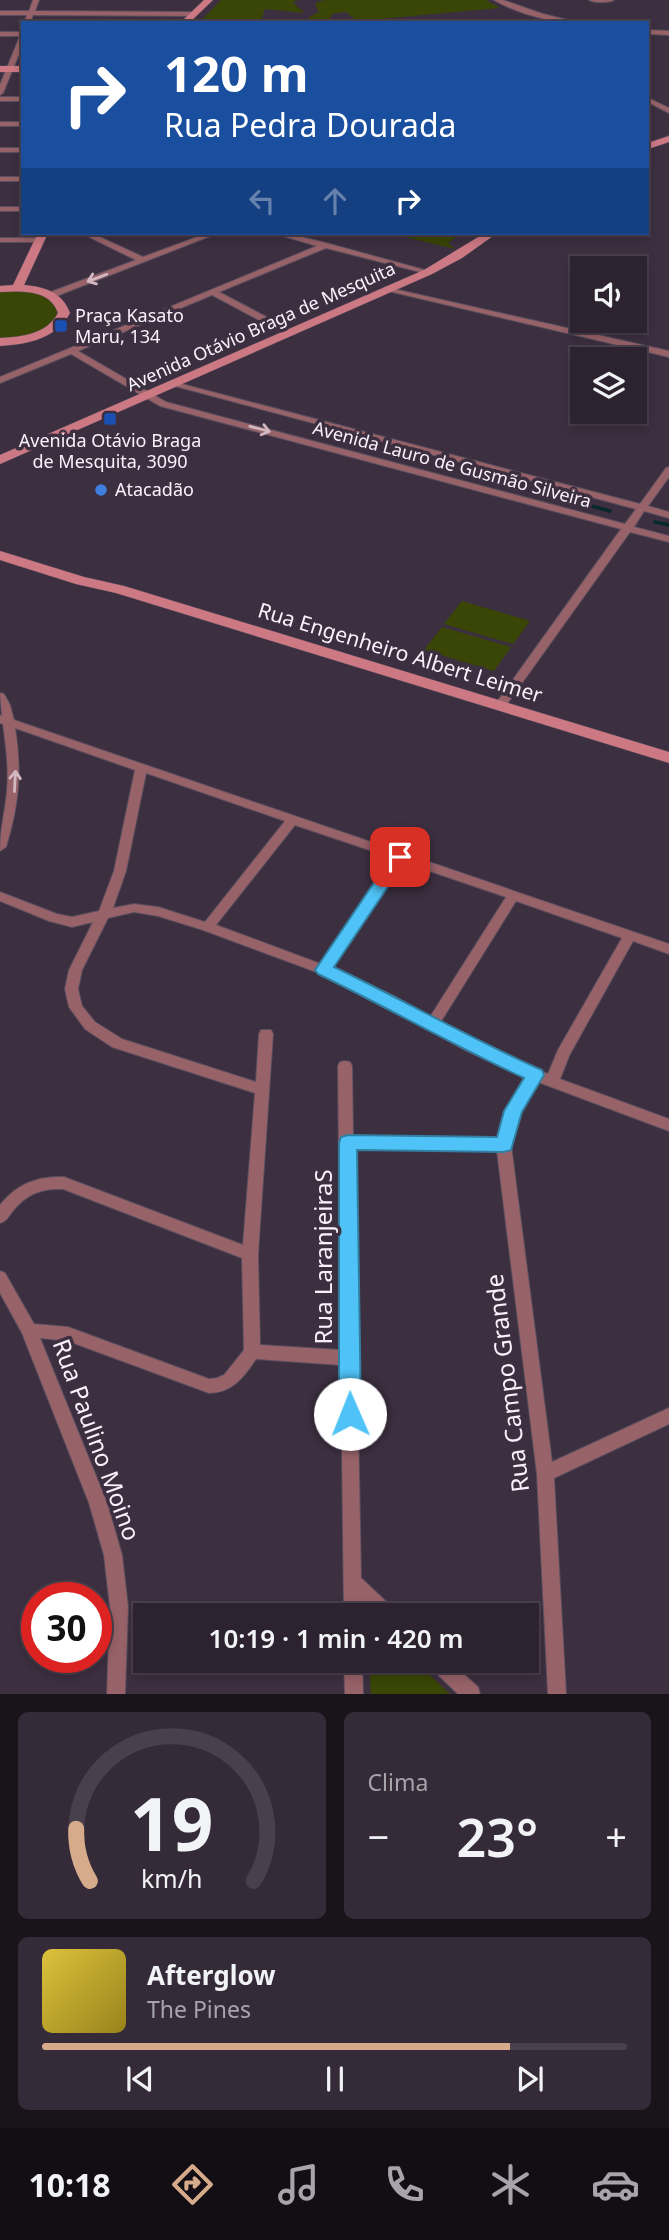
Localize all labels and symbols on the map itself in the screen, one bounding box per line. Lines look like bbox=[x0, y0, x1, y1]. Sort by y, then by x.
street label: Avenida Otávio Braga de Mesquita bbox=[123, 256, 399, 396]
one-way arrow bbox=[86, 273, 108, 285]
place label: Praça Kasato Maru, 134 bbox=[75, 303, 184, 348]
marker: Praça Kasato Maru, 134 bbox=[53, 318, 69, 334]
marker: Avenida Otávio Braga de Mesquita, 3090 bbox=[102, 411, 118, 427]
street label: Avenida Lauro de Gusmão Silveira bbox=[310, 415, 594, 513]
one-way arrow bbox=[248, 423, 271, 436]
place label: Avenida Otávio Braga de Mesquita, 3090 bbox=[19, 428, 201, 473]
place label: Atacadão bbox=[115, 477, 194, 501]
marker: Atacadão bbox=[93, 482, 109, 498]
street label: Rua Engenheiro Albert Leimer bbox=[255, 595, 546, 709]
one-way arrow bbox=[8, 769, 21, 792]
pin bbox=[370, 827, 430, 887]
street label: Rua LaranjeiraS bbox=[306, 1169, 339, 1345]
street label: Rua Campo Grande bbox=[477, 1272, 536, 1494]
street label: Rua Paulino Moino bbox=[46, 1334, 149, 1545]
position arrow bbox=[313, 1377, 387, 1451]
speed limit sign: 30 bbox=[21, 1582, 112, 1673]

